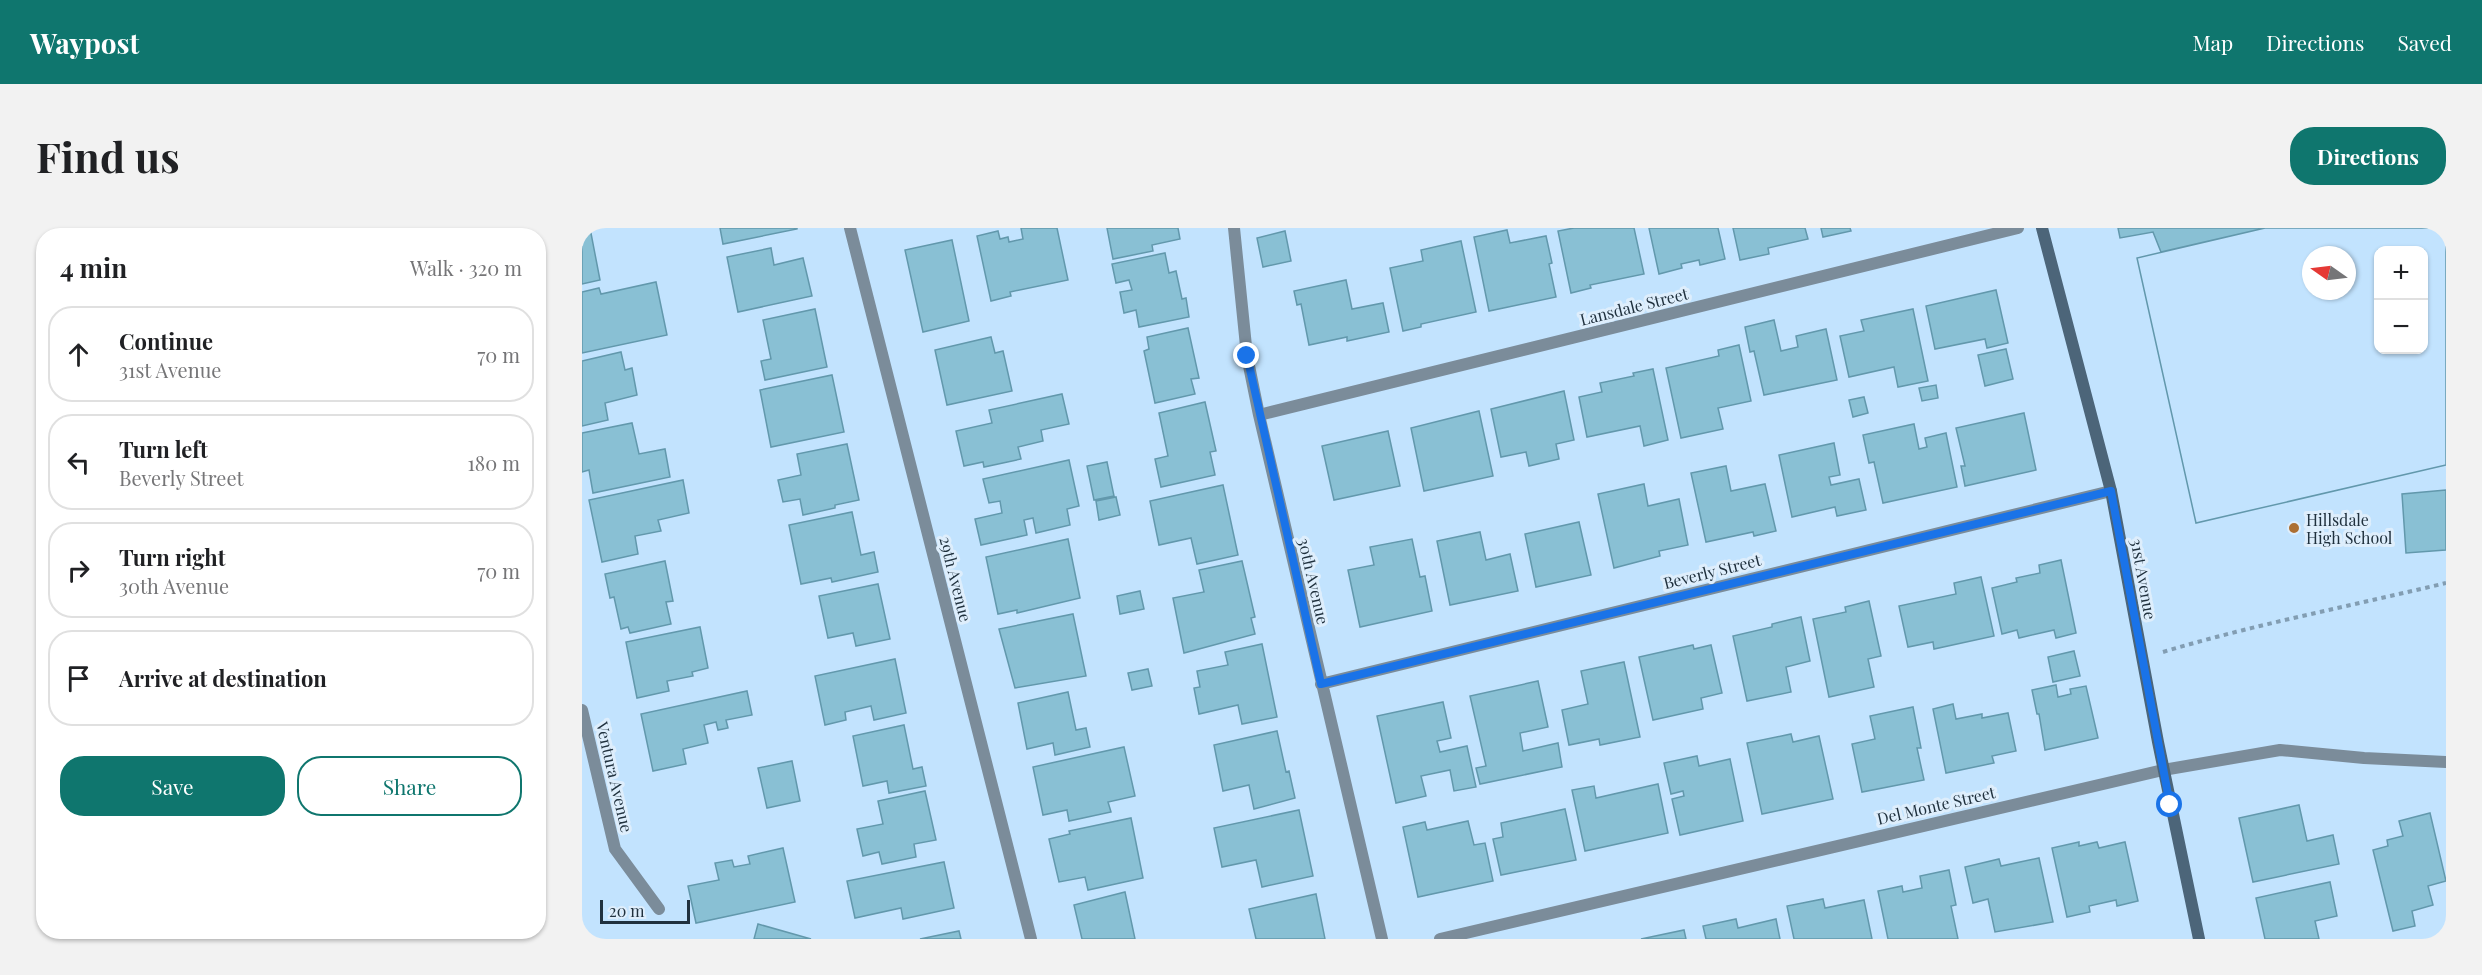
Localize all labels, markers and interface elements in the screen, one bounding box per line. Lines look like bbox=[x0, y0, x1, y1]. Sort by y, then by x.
text: Waypost bbox=[30, 24, 139, 61]
text: Map bbox=[2192, 28, 2233, 56]
text: Directions bbox=[2266, 28, 2364, 56]
text: Saved bbox=[2397, 28, 2452, 56]
button: Directions bbox=[2290, 127, 2446, 185]
text: Find us bbox=[36, 128, 180, 184]
north arrow bbox=[2302, 246, 2356, 300]
map controls bbox=[2374, 246, 2428, 354]
button: + bbox=[2374, 246, 2428, 300]
text: 4 min bbox=[60, 250, 127, 285]
text: Walk · 320 m bbox=[410, 254, 522, 281]
street label: Lansdale Street bbox=[1578, 282, 1691, 330]
button: − bbox=[2374, 300, 2428, 354]
text: Continue bbox=[119, 326, 213, 356]
icon: ahead bbox=[62, 338, 95, 371]
text: 70 m bbox=[477, 341, 520, 368]
route end bbox=[1233, 342, 1259, 368]
text: 31st Avenue bbox=[119, 356, 221, 383]
text: Turn left bbox=[119, 434, 208, 464]
icon: left bbox=[62, 446, 95, 479]
text: 180 m bbox=[467, 449, 520, 476]
text: Beverly Street bbox=[119, 464, 244, 491]
place label: Hillsdale High School bbox=[2306, 509, 2393, 548]
marker: Hillsdale High School bbox=[2287, 521, 2301, 535]
street label: 29th Avenue bbox=[935, 534, 977, 624]
street label: 30th Avenue bbox=[1294, 536, 1334, 626]
street label: 31st Avenue bbox=[2127, 537, 2161, 621]
text: Turn right bbox=[119, 542, 225, 572]
street label: Beverly Street bbox=[1661, 549, 1763, 593]
icon: right bbox=[62, 554, 95, 587]
text: 70 m bbox=[477, 557, 520, 584]
text: 30th Avenue bbox=[119, 572, 229, 599]
icon: arrive bbox=[62, 662, 95, 695]
text: Arrive at destination bbox=[119, 663, 327, 693]
street label: Ventura Avenue bbox=[592, 719, 638, 834]
button: Save bbox=[60, 756, 285, 816]
button: Share bbox=[297, 756, 522, 816]
street label: Del Monte Street bbox=[1875, 781, 1998, 829]
route start bbox=[2156, 791, 2182, 817]
scale bar bbox=[600, 897, 690, 924]
text: 20 m bbox=[609, 900, 644, 921]

